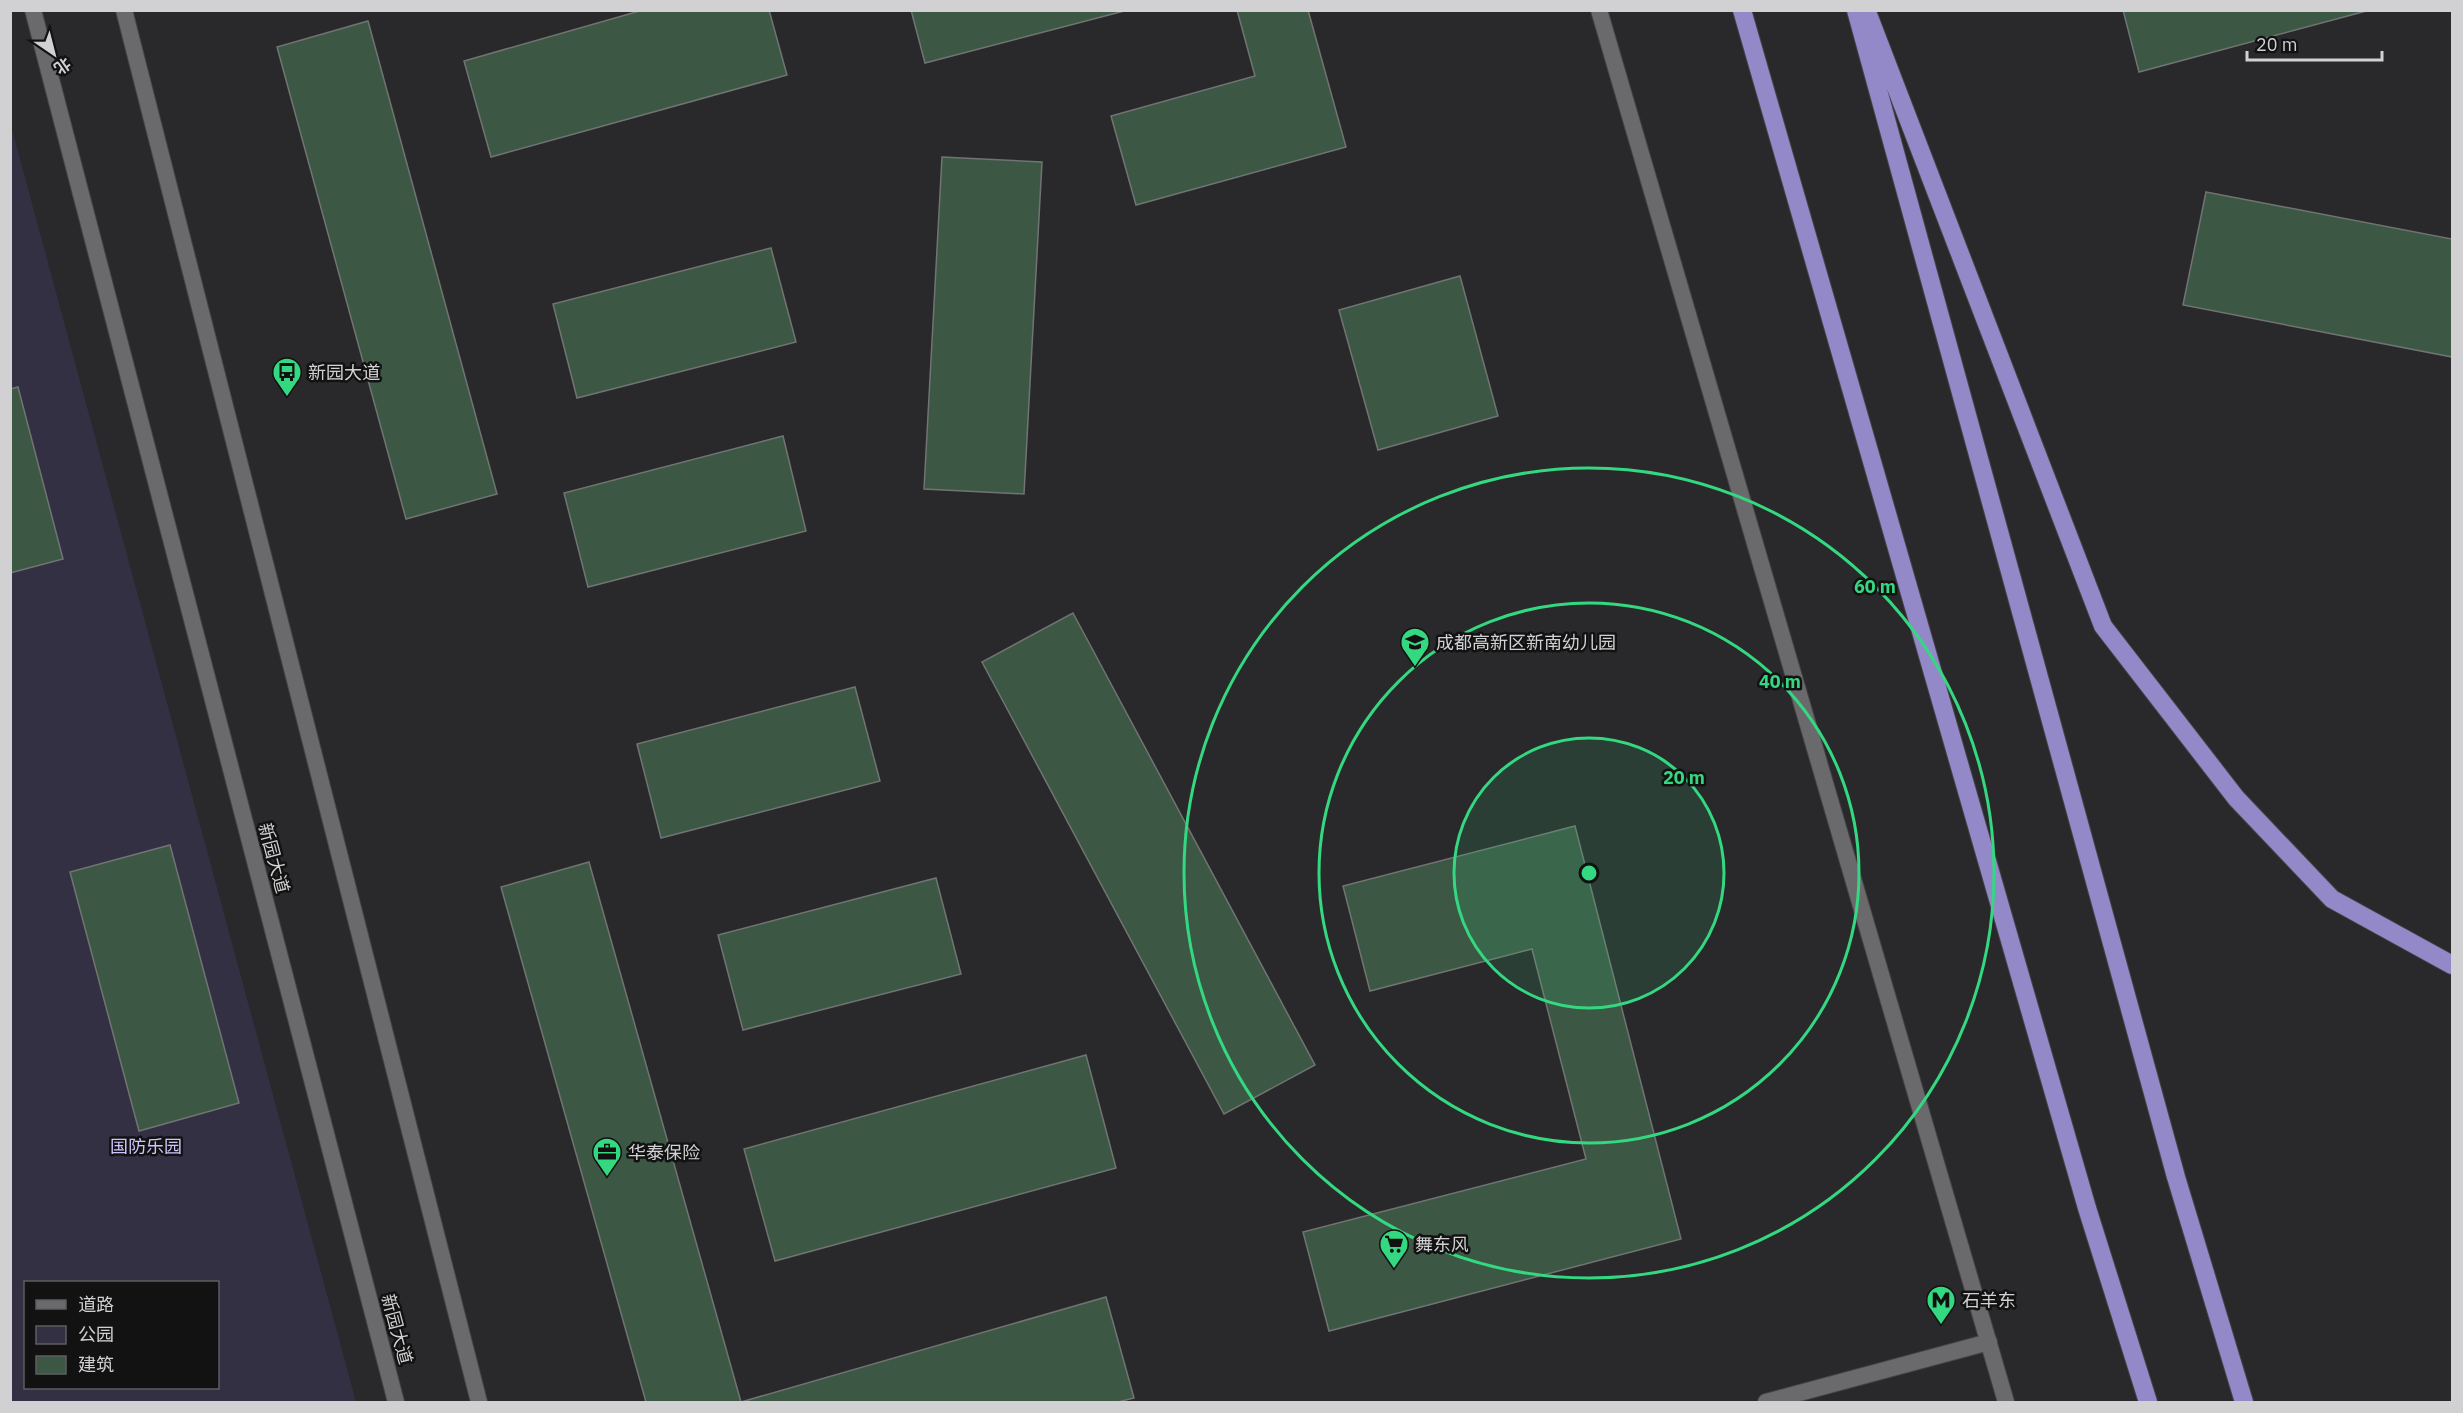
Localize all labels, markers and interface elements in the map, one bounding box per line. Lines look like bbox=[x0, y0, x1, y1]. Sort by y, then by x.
north arrow bbox=[24, 24, 84, 84]
scale bar bbox=[2247, 24, 2382, 62]
text: 20 m bbox=[2256, 33, 2298, 56]
text: 北 bbox=[50, 54, 75, 79]
bus stop icon: 新园大道 bbox=[271, 356, 303, 398]
place label: 新园大道 bbox=[308, 361, 380, 384]
text: 60 m bbox=[1854, 575, 1896, 598]
school or university icon: 成都高新区新南幼儿园 bbox=[1399, 626, 1431, 668]
place label: 成都高新区新南幼儿园 bbox=[1436, 631, 1616, 654]
text: 40 m bbox=[1759, 670, 1801, 693]
text: 20 m bbox=[1663, 766, 1705, 789]
street label: 新园大道 bbox=[254, 820, 294, 896]
centre of rings bbox=[1579, 863, 1599, 883]
park label: 国防乐园 bbox=[110, 1135, 182, 1158]
office icon: 华泰保险 bbox=[591, 1136, 623, 1178]
place label: 华泰保险 bbox=[628, 1141, 700, 1164]
supermarket icon: 舞东风 bbox=[1378, 1228, 1410, 1270]
place label: 舞东风 bbox=[1415, 1233, 1469, 1256]
legend bbox=[24, 1281, 219, 1389]
metro station icon: 石羊东 bbox=[1925, 1284, 1957, 1326]
place label: 石羊东 bbox=[1962, 1289, 2016, 1312]
street label: 新园大道 bbox=[377, 1291, 417, 1367]
text: 道路 bbox=[78, 1293, 114, 1316]
text: 公园 bbox=[78, 1323, 114, 1346]
text: 建筑 bbox=[78, 1353, 114, 1376]

